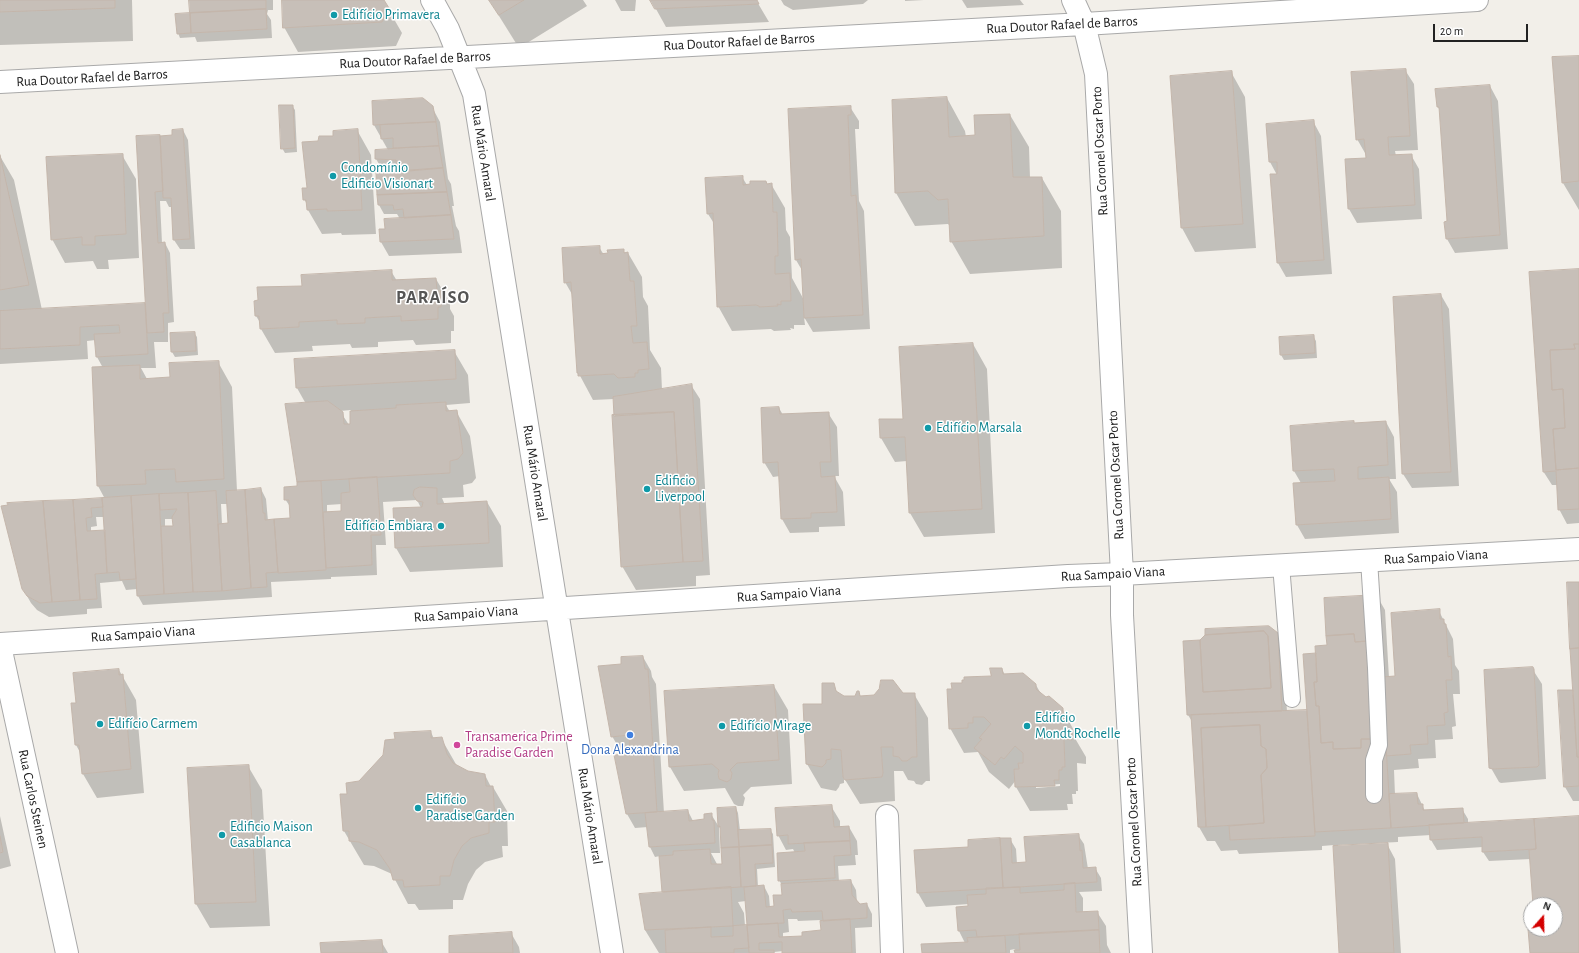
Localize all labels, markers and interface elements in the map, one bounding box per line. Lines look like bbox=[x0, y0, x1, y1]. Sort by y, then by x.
place label: Edifício Primavera bbox=[342, 7, 440, 23]
marker: Edifício Primavera bbox=[329, 10, 339, 20]
street label: Rua Doutor Rafael de Barros bbox=[986, 13, 1138, 37]
scale bar bbox=[1435, 16, 1530, 42]
text: 20 m bbox=[1440, 25, 1463, 37]
street label: Rua Doutor Rafael de Barros bbox=[663, 30, 815, 54]
street label: Rua Doutor Rafael de Barros bbox=[339, 48, 491, 72]
street label: Rua Doutor Rafael de Barros bbox=[16, 66, 168, 90]
street label: Rua Coronel Oscar Porto bbox=[1088, 86, 1112, 216]
street label: Rua Mário Amaral bbox=[467, 104, 499, 202]
place label: Condomínio Edificio Visionart bbox=[341, 160, 433, 192]
marker: Condomínio Edificio Visionart bbox=[328, 171, 338, 181]
district label: PARAÍSO bbox=[396, 287, 470, 309]
street label: Rua Coronel Oscar Porto bbox=[1104, 410, 1128, 540]
place label: Edifício Marsala bbox=[936, 420, 1022, 436]
marker: Edifício Marsala bbox=[923, 423, 933, 433]
street label: Rua Mário Amaral bbox=[519, 424, 551, 522]
place label: Edificio Liverpool bbox=[655, 473, 705, 506]
marker: Edificio Liverpool bbox=[642, 484, 652, 494]
place label: Edifício Embiara bbox=[345, 518, 433, 534]
marker: Edifício Embiara bbox=[436, 521, 446, 531]
street label: Rua Sampaio Viana bbox=[1383, 546, 1489, 568]
street label: Rua Sampaio Viana bbox=[1060, 563, 1166, 585]
street label: Rua Sampaio Viana bbox=[736, 582, 842, 606]
street label: Rua Sampaio Viana bbox=[413, 602, 519, 626]
street label: Rua Sampaio Viana bbox=[90, 622, 196, 646]
place label: Edifício Mondt Rochelle bbox=[1035, 710, 1120, 742]
place label: Edifício Carmem bbox=[108, 716, 198, 732]
place label: Edifício Mirage bbox=[730, 718, 811, 734]
marker: Edifício Carmem bbox=[95, 719, 105, 729]
marker: Edifício Mirage bbox=[717, 721, 727, 731]
marker: Edifício Mondt Rochelle bbox=[1022, 721, 1032, 731]
place label: Transamerica Prime Paradise Garden bbox=[465, 729, 573, 762]
marker: Dona Alexandrina bbox=[625, 730, 635, 740]
marker: Transamerica Prime Paradise Garden bbox=[452, 740, 462, 750]
place label: Dona Alexandrina bbox=[581, 742, 679, 758]
street label: Rua Carlos Steinen bbox=[14, 748, 52, 850]
street label: Rua Coronel Oscar Porto bbox=[1122, 757, 1146, 887]
street label: Rua Mário Amaral bbox=[574, 767, 606, 865]
place label: Edifício Paradise Garden bbox=[426, 792, 515, 824]
marker: Edifício Paradise Garden bbox=[413, 803, 423, 813]
place label: Edificio Maison Casablanca bbox=[230, 819, 313, 852]
marker: Edificio Maison Casablanca bbox=[217, 830, 227, 840]
north arrow bbox=[1523, 897, 1563, 937]
text: N bbox=[1541, 900, 1552, 913]

